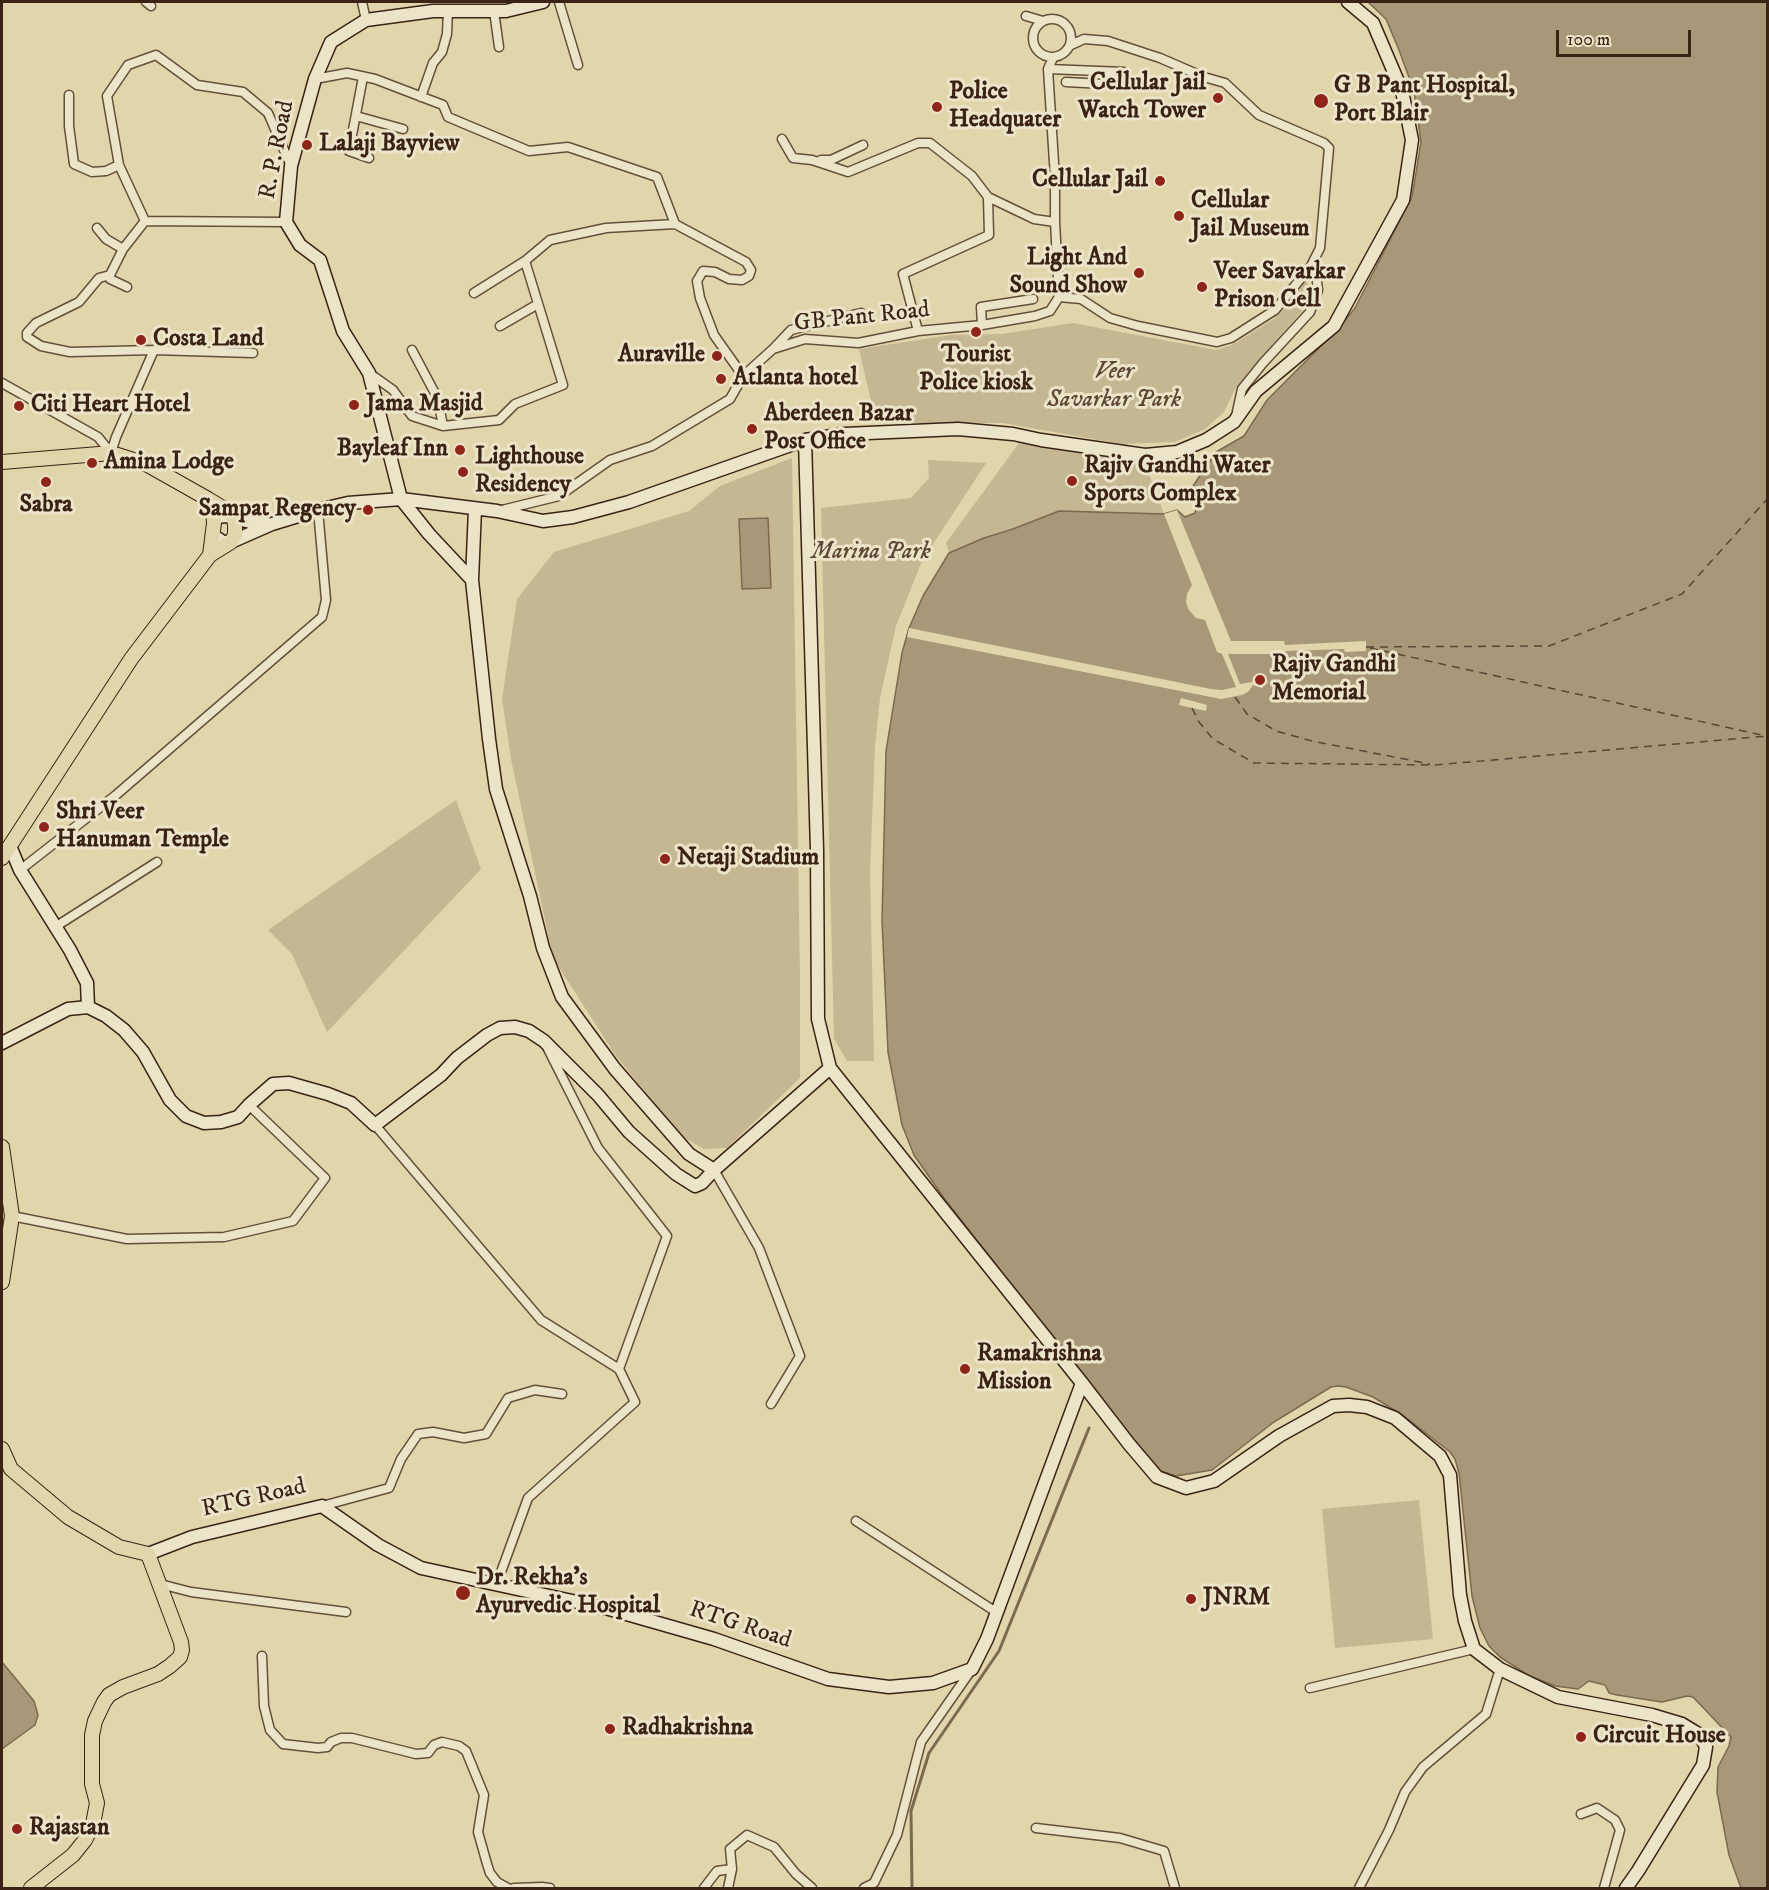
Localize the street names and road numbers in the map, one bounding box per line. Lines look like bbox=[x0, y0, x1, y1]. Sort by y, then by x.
street label: R. P. Road bbox=[254, 98, 302, 202]
street label: GB Pant Road bbox=[793, 297, 931, 339]
street label: RTG Road bbox=[199, 1473, 309, 1525]
street label: RTG Road bbox=[685, 1596, 795, 1656]

